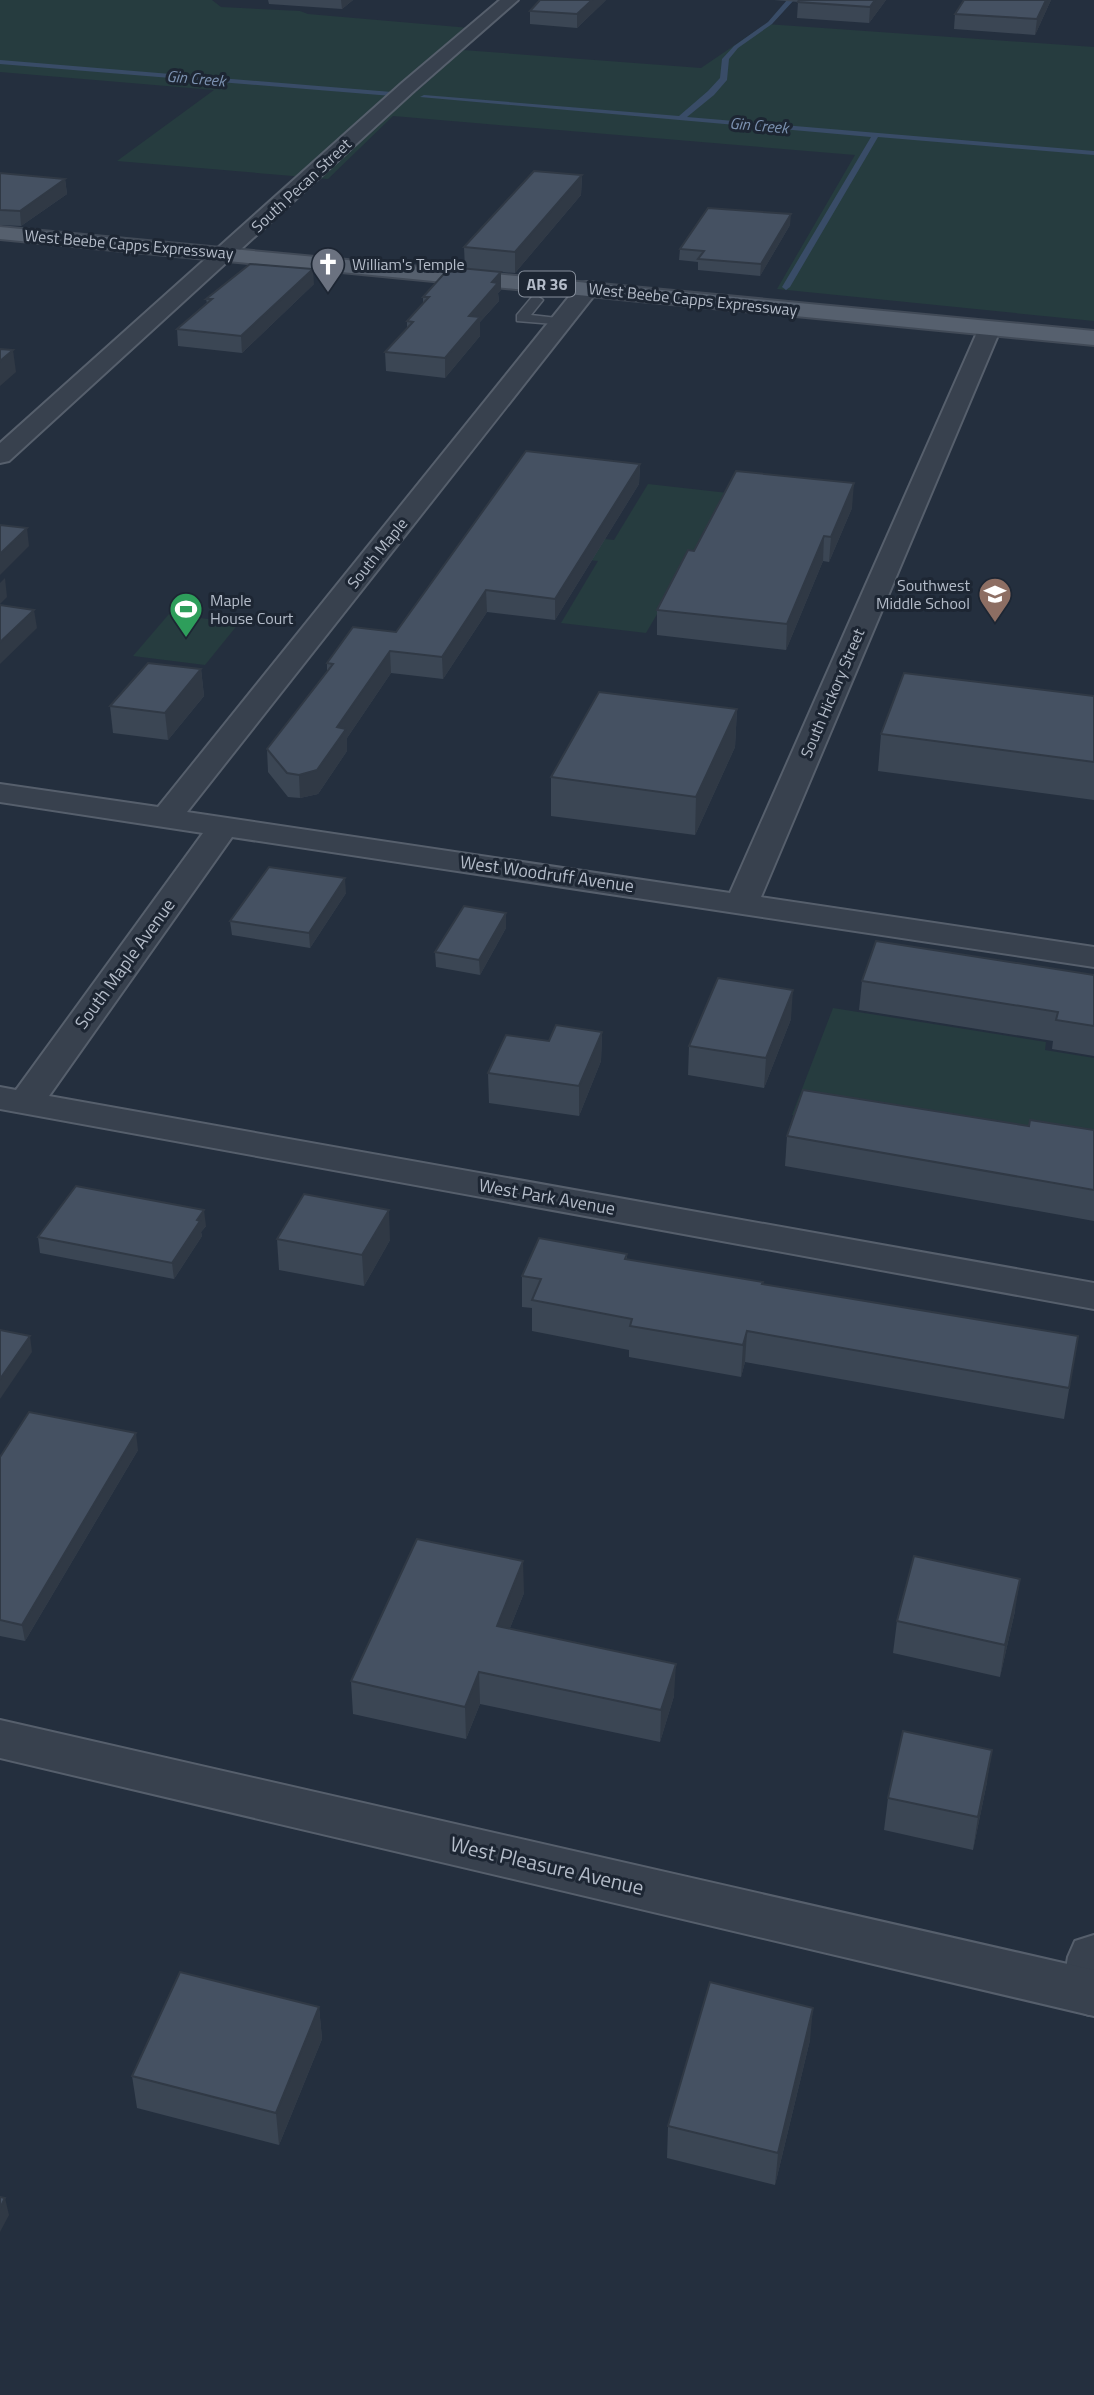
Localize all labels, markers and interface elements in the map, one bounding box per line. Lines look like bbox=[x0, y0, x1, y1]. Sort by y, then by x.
water label: Gin Creek bbox=[166, 63, 228, 93]
water label: Gin Creek bbox=[729, 110, 791, 140]
street label: South Pecan Street bbox=[246, 132, 357, 238]
street label: West Beebe Capps Expressway bbox=[24, 223, 235, 265]
church icon: William's Temple bbox=[309, 245, 347, 294]
place label: William's Temple bbox=[352, 252, 465, 276]
road number: AR 36 bbox=[519, 272, 575, 296]
street label: West Beebe Capps Expressway bbox=[587, 276, 799, 322]
street label: South Maple bbox=[341, 512, 413, 594]
place label: Southwest Middle School bbox=[876, 573, 970, 615]
school or university icon: Southwest Middle School bbox=[976, 575, 1014, 624]
place label: Maple House Court bbox=[210, 588, 294, 630]
sports icon: Maple House Court bbox=[167, 590, 205, 639]
street label: South Hickory Street bbox=[794, 624, 870, 761]
street label: West Woodruff Avenue bbox=[458, 848, 636, 899]
street label: South Maple Avenue bbox=[68, 893, 181, 1035]
street label: West Park Avenue bbox=[477, 1171, 617, 1222]
street label: West Pleasure Avenue bbox=[447, 1827, 647, 1903]

